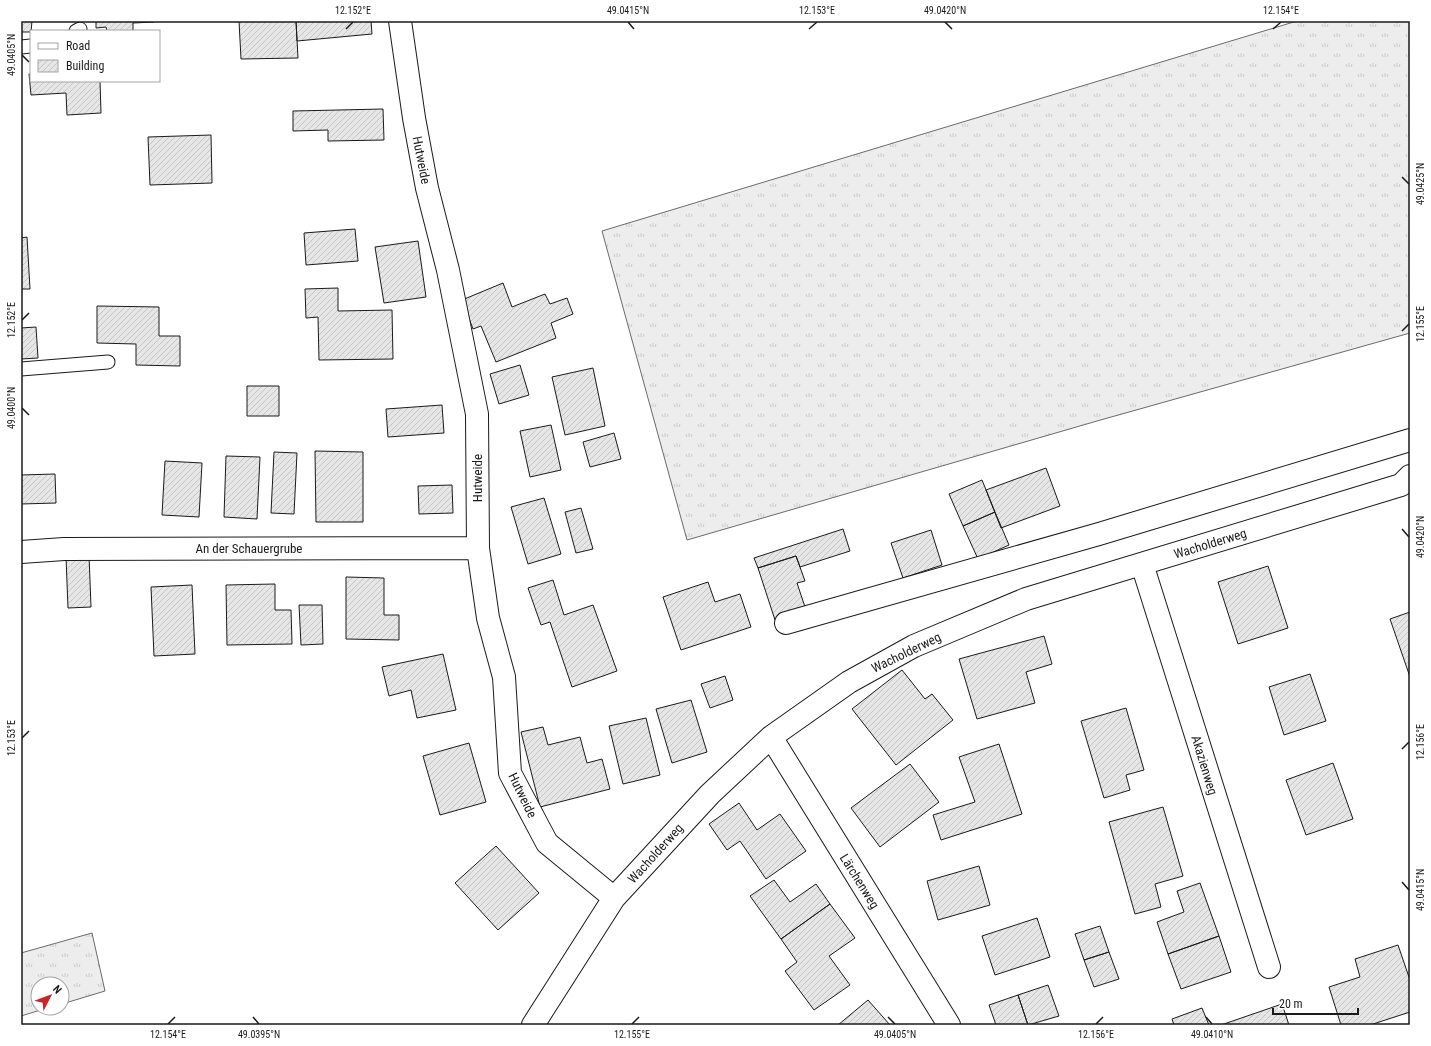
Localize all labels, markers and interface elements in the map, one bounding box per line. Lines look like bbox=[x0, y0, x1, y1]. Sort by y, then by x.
text: 12.152°E bbox=[335, 5, 371, 16]
text: 49.0415°N bbox=[607, 5, 649, 16]
text: 12.153°E bbox=[799, 5, 835, 16]
text: 49.0420°N bbox=[924, 5, 966, 16]
text: 12.154°E bbox=[1263, 5, 1299, 16]
legend bbox=[30, 30, 160, 82]
text: 49.0405°N bbox=[6, 34, 17, 76]
text: Road bbox=[66, 39, 90, 53]
text: Building bbox=[66, 59, 104, 73]
street label: Hutweide bbox=[410, 135, 433, 185]
text: 49.0425°N bbox=[1415, 163, 1426, 205]
text: 12.152°E bbox=[6, 302, 17, 338]
text: 12.155°E bbox=[1415, 306, 1426, 342]
text: 49.0400°N bbox=[6, 387, 17, 429]
street label: Hutweide bbox=[470, 454, 485, 502]
text: 49.0420°N bbox=[1415, 516, 1426, 558]
street label: Wacholderweg bbox=[1172, 525, 1248, 562]
street label: An der Schauergrube bbox=[196, 541, 302, 556]
street label: Wacholderweg bbox=[869, 629, 943, 676]
text: 12.153°E bbox=[6, 720, 17, 756]
text: 12.156°E bbox=[1415, 724, 1426, 760]
street label: Akazienweg bbox=[1188, 733, 1221, 797]
street label: Hutweide bbox=[505, 770, 540, 820]
street label: Wacholderweg bbox=[625, 820, 686, 886]
street label: Lärchenweg bbox=[837, 851, 882, 911]
text: 49.0415°N bbox=[1415, 869, 1426, 911]
north arrow bbox=[30, 976, 70, 1016]
text: N bbox=[50, 983, 64, 997]
scale bar bbox=[1273, 990, 1358, 1016]
text: 20 m bbox=[1279, 997, 1303, 1011]
text: 12.154°E bbox=[150, 1029, 186, 1040]
text: 49.0395°N bbox=[238, 1029, 280, 1040]
text: 12.155°E bbox=[614, 1029, 650, 1040]
text: 49.0405°N bbox=[874, 1029, 916, 1040]
text: 12.156°E bbox=[1078, 1029, 1114, 1040]
text: 49.0410°N bbox=[1191, 1029, 1233, 1040]

